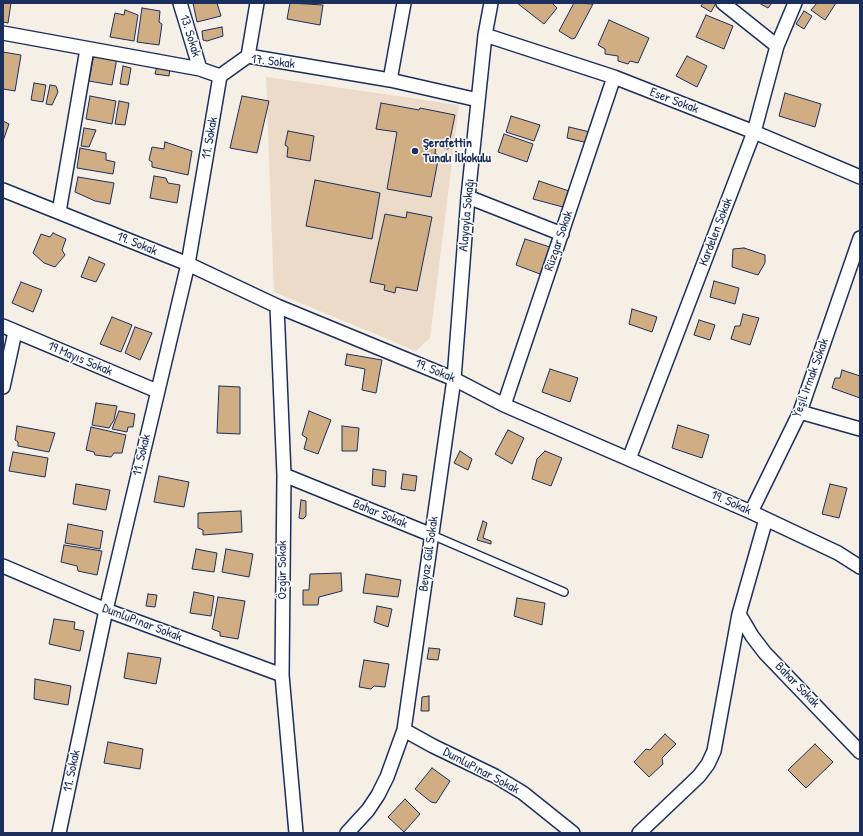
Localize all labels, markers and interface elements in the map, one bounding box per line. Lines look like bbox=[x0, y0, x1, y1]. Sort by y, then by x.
street label: 13. Sokak bbox=[176, 13, 204, 59]
street label: 17. Sokak bbox=[250, 52, 296, 72]
street label: Eser Sokak bbox=[647, 85, 701, 117]
street label: 11. Sokak bbox=[199, 116, 221, 160]
place label: Şerafettin Tunalı İlkokulu bbox=[423, 136, 491, 167]
marker: Şerafettin Tunalı İlkokulu bbox=[410, 146, 420, 156]
street label: Alayayla Sokağı bbox=[456, 178, 478, 252]
street label: Kardelen Sokak bbox=[696, 196, 736, 268]
street label: Rüzgar Sokak bbox=[541, 209, 577, 273]
street label: 19. Sokak bbox=[114, 229, 160, 259]
street label: Yeşil Irmak Sokak bbox=[790, 336, 832, 420]
street label: 19 Mayıs Sokak bbox=[45, 338, 115, 380]
street label: 19. Sokak bbox=[412, 356, 458, 386]
street label: 11. Sokak bbox=[130, 433, 154, 477]
street label: 19. Sokak bbox=[708, 487, 754, 519]
street label: Bahar Sokak bbox=[351, 496, 409, 532]
street label: Beyaz Gül Sokak bbox=[416, 515, 442, 593]
street label: Özgür Sokak bbox=[275, 541, 291, 599]
street label: DumluPınar Sokak bbox=[100, 601, 184, 645]
street label: Bahar Sokak bbox=[771, 659, 823, 711]
street label: DumluPınar Sokak bbox=[440, 744, 522, 798]
street label: 11. Sokak bbox=[60, 749, 84, 793]

